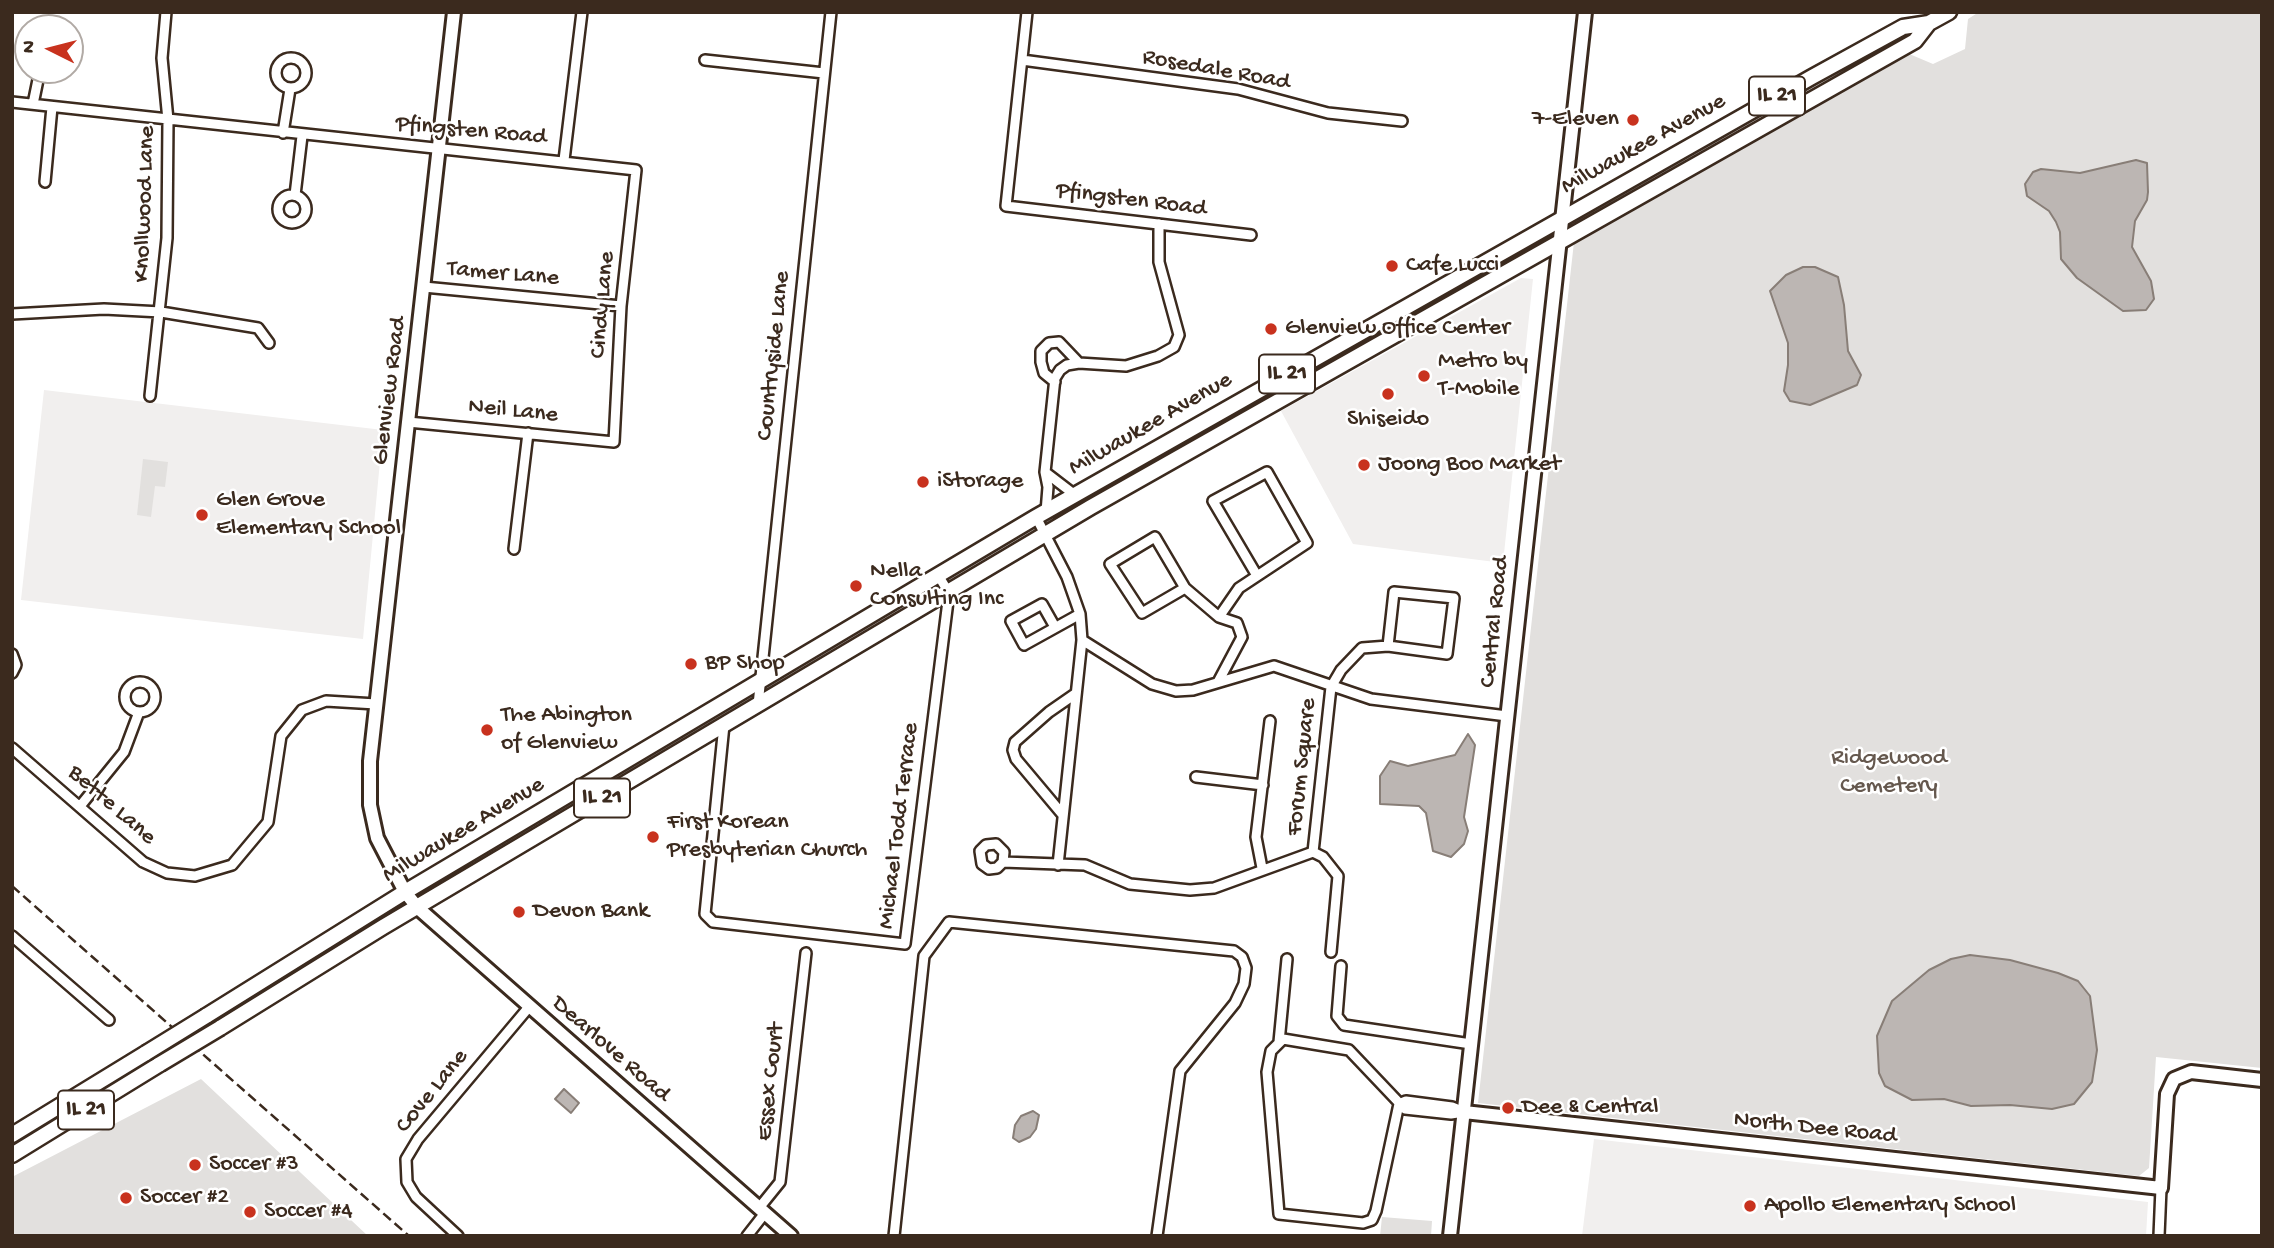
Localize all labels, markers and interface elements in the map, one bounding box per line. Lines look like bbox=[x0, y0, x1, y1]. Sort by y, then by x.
north arrow bbox=[14, 14, 84, 84]
text: N bbox=[18, 40, 42, 54]
street label: Rosedale Road bbox=[1140, 44, 1292, 98]
road number: IL 21 bbox=[1749, 76, 1805, 116]
street label: Milwaukee Avenue bbox=[1557, 88, 1731, 202]
place label: 7-Eleven bbox=[1532, 106, 1619, 134]
street label: Pfingsten Road bbox=[394, 111, 548, 153]
marker: 7-Eleven bbox=[1625, 112, 1641, 128]
street label: Knollwood Lane bbox=[129, 125, 163, 283]
street label: Pfingsten Road bbox=[1054, 177, 1208, 225]
street label: Cindy Lane bbox=[585, 250, 623, 360]
place label: Cafe Lucci bbox=[1406, 252, 1499, 280]
street label: Tamer Lane bbox=[446, 256, 560, 294]
marker: Cafe Lucci bbox=[1384, 258, 1400, 274]
street label: Countryside Lane bbox=[752, 270, 798, 442]
street label: Glenview Road bbox=[368, 315, 414, 467]
place label: Glenview Office Center bbox=[1285, 315, 1510, 343]
marker: Glenview Office Center bbox=[1263, 321, 1279, 337]
place label: Metro by T-Mobile bbox=[1438, 348, 1528, 404]
road number: IL 21 bbox=[1259, 354, 1315, 394]
street label: Milwaukee Avenue bbox=[1064, 367, 1238, 483]
marker: Metro by T-Mobile bbox=[1416, 368, 1432, 384]
marker: Shiseido bbox=[1380, 386, 1396, 402]
street label: Neil Lane bbox=[467, 393, 559, 431]
place label: Shiseido bbox=[1347, 406, 1429, 434]
place label: Joong Boo Market bbox=[1378, 451, 1561, 479]
marker: Joong Boo Market bbox=[1356, 457, 1372, 473]
place label: iStorage bbox=[937, 468, 1023, 496]
marker: iStorage bbox=[915, 474, 931, 490]
place label: Glen Grove Elementary School bbox=[216, 487, 401, 543]
marker: Glen Grove Elementary School bbox=[194, 507, 210, 523]
street label: Central Road bbox=[1475, 555, 1517, 689]
place label: Nella Consulting Inc bbox=[870, 558, 1003, 614]
marker: Nella Consulting Inc bbox=[848, 578, 864, 594]
place label: BP Shop bbox=[705, 650, 784, 678]
marker: BP Shop bbox=[683, 656, 699, 672]
street label: Forum Square bbox=[1281, 697, 1325, 837]
place label: The Abington of Glenview bbox=[501, 702, 632, 758]
street label: Michael Todd Terrace bbox=[873, 721, 927, 931]
marker: The Abington of Glenview bbox=[479, 722, 495, 738]
park label: Ridgewood Cemetery bbox=[1831, 745, 1947, 801]
street label: Bette Lane bbox=[61, 760, 161, 852]
street label: Milwaukee Avenue bbox=[378, 771, 550, 891]
road number: IL 21 bbox=[574, 778, 630, 818]
place label: First Korean Presbyterian Church bbox=[667, 809, 867, 865]
marker: First Korean Presbyterian Church bbox=[645, 829, 661, 845]
place label: Devon Bank bbox=[533, 898, 649, 926]
marker: Devon Bank bbox=[511, 904, 527, 920]
street label: Dearlove Road bbox=[544, 990, 676, 1110]
street label: Essex Court bbox=[751, 1022, 793, 1142]
street label: Cove Lane bbox=[390, 1044, 476, 1140]
road number: IL 21 bbox=[58, 1091, 114, 1130]
place label: Dee & Central bbox=[1522, 1094, 1659, 1122]
marker: Dee & Central bbox=[1500, 1100, 1516, 1116]
street label: North Dee Road bbox=[1732, 1106, 1898, 1152]
place label: Soccer #3 bbox=[209, 1151, 299, 1179]
marker: Soccer #3 bbox=[187, 1157, 203, 1173]
place label: Soccer #2 bbox=[140, 1184, 229, 1212]
marker: Soccer #2 bbox=[118, 1190, 134, 1206]
place label: Apollo Elementary School bbox=[1764, 1192, 2016, 1220]
place label: Soccer #4 bbox=[264, 1198, 353, 1226]
marker: Apollo Elementary School bbox=[1742, 1198, 1758, 1214]
marker: Soccer #4 bbox=[242, 1204, 258, 1220]

